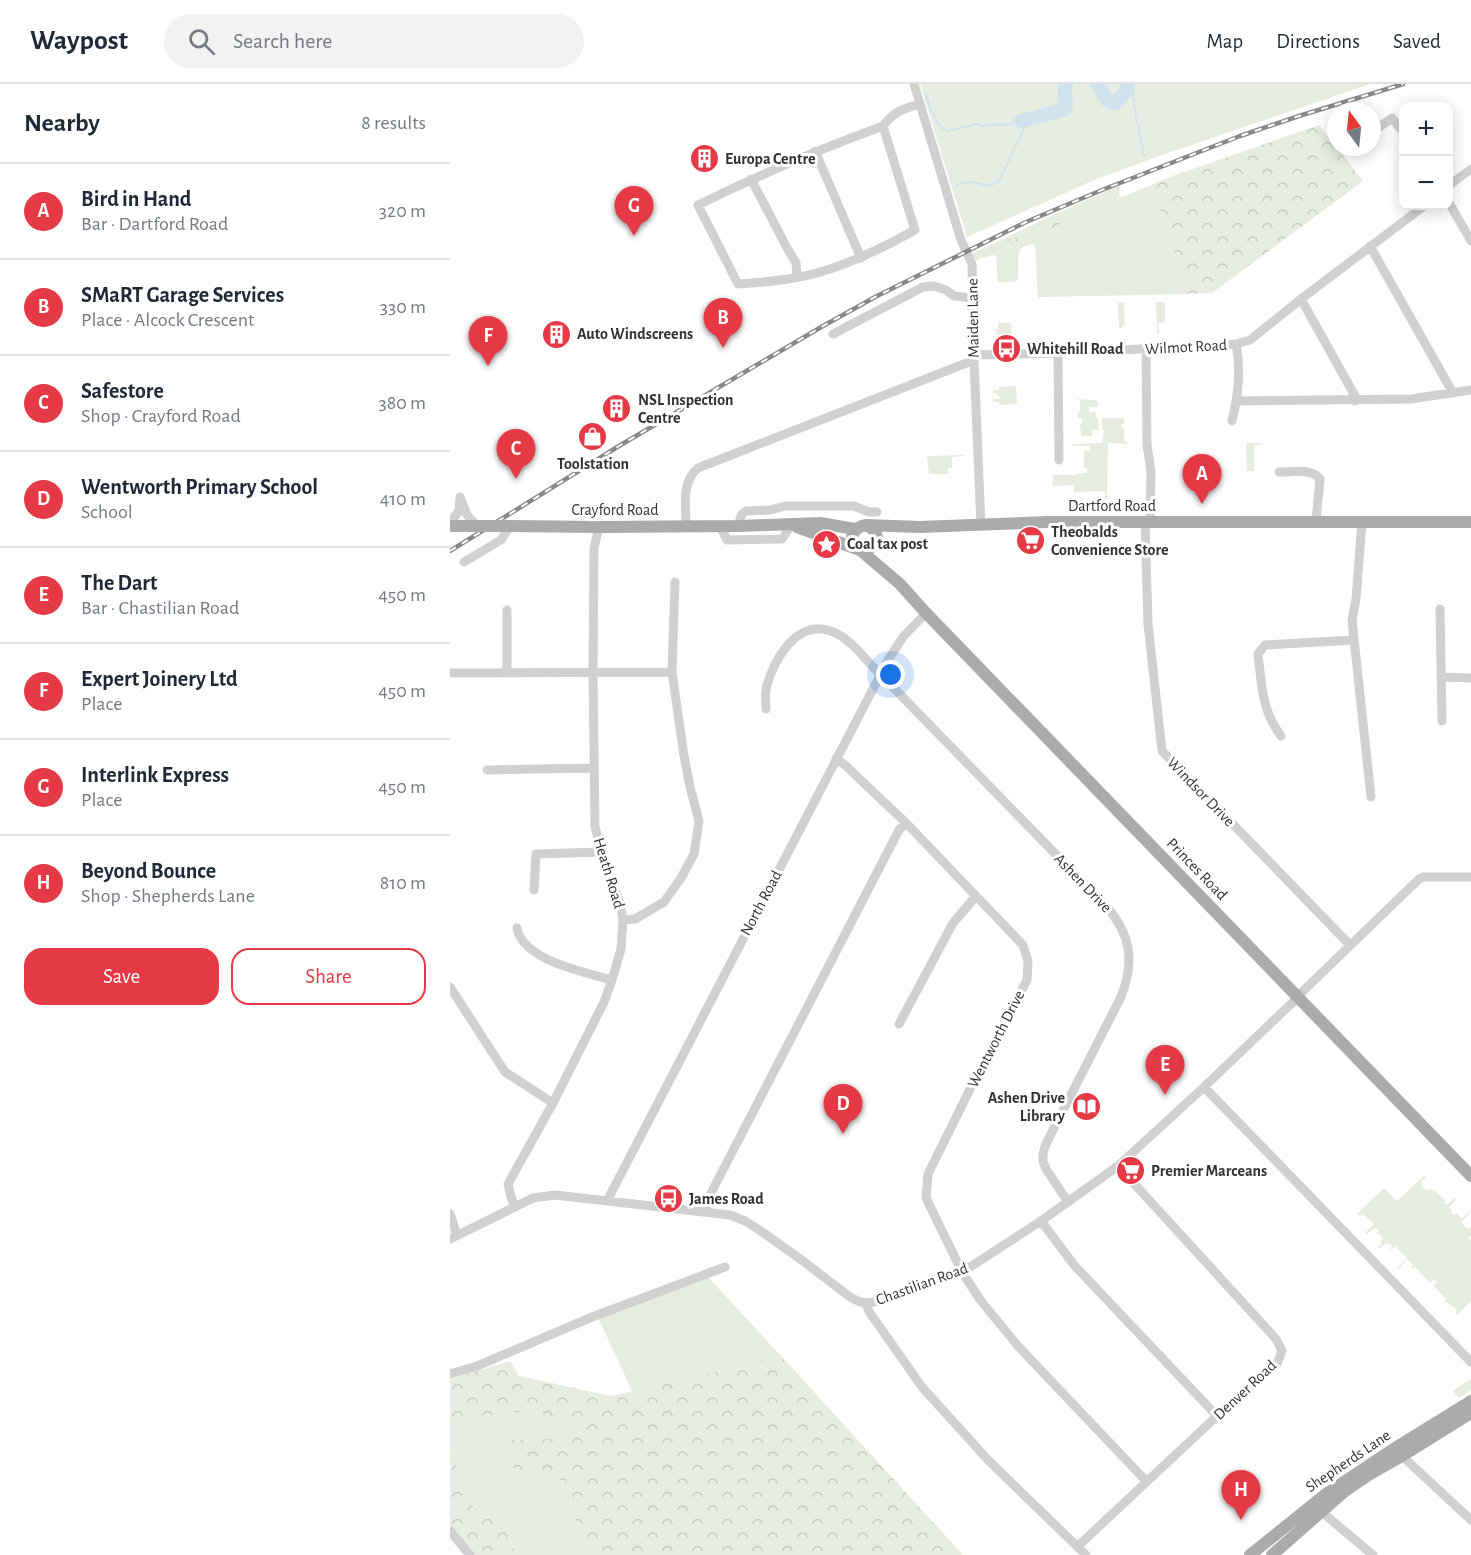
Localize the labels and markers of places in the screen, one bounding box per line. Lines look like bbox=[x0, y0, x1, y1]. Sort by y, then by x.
building icon: Europa Centre bbox=[688, 143, 720, 175]
place label: Europa Centre bbox=[725, 151, 816, 167]
pin: G bbox=[614, 186, 654, 236]
pin: B bbox=[704, 298, 742, 348]
pin: F bbox=[468, 316, 507, 366]
building icon: Auto Windscreens bbox=[540, 318, 572, 350]
place label: Auto Windscreens bbox=[577, 326, 693, 342]
bus stop icon: Whitehill Road bbox=[990, 333, 1022, 365]
place label: Whitehill Road bbox=[1027, 341, 1124, 357]
place label: NSL Inspection Centre bbox=[638, 392, 734, 426]
building icon: NSL Inspection Centre bbox=[601, 393, 633, 425]
shop icon: Toolstation bbox=[577, 420, 609, 452]
pin: C bbox=[496, 430, 536, 479]
pin: A bbox=[1182, 454, 1221, 504]
place label: Toolstation bbox=[557, 456, 629, 472]
place label: Theobalds Convenience Store bbox=[1051, 524, 1169, 558]
supermarket icon: Theobalds Convenience Store bbox=[1014, 525, 1046, 557]
place icon: Coal tax post bbox=[810, 528, 842, 560]
place label: Coal tax post bbox=[847, 536, 928, 552]
pin: E bbox=[1146, 1046, 1184, 1095]
pin: D bbox=[824, 1084, 862, 1134]
place label: Ashen Drive Library bbox=[988, 1090, 1066, 1125]
library icon: Ashen Drive Library bbox=[1070, 1091, 1102, 1123]
supermarket icon: Premier Marceans bbox=[1114, 1155, 1146, 1187]
place label: Premier Marceans bbox=[1151, 1163, 1267, 1179]
bus stop icon: James Road bbox=[652, 1183, 684, 1215]
place label: James Road bbox=[689, 1191, 764, 1207]
pin: H bbox=[1222, 1470, 1260, 1520]

